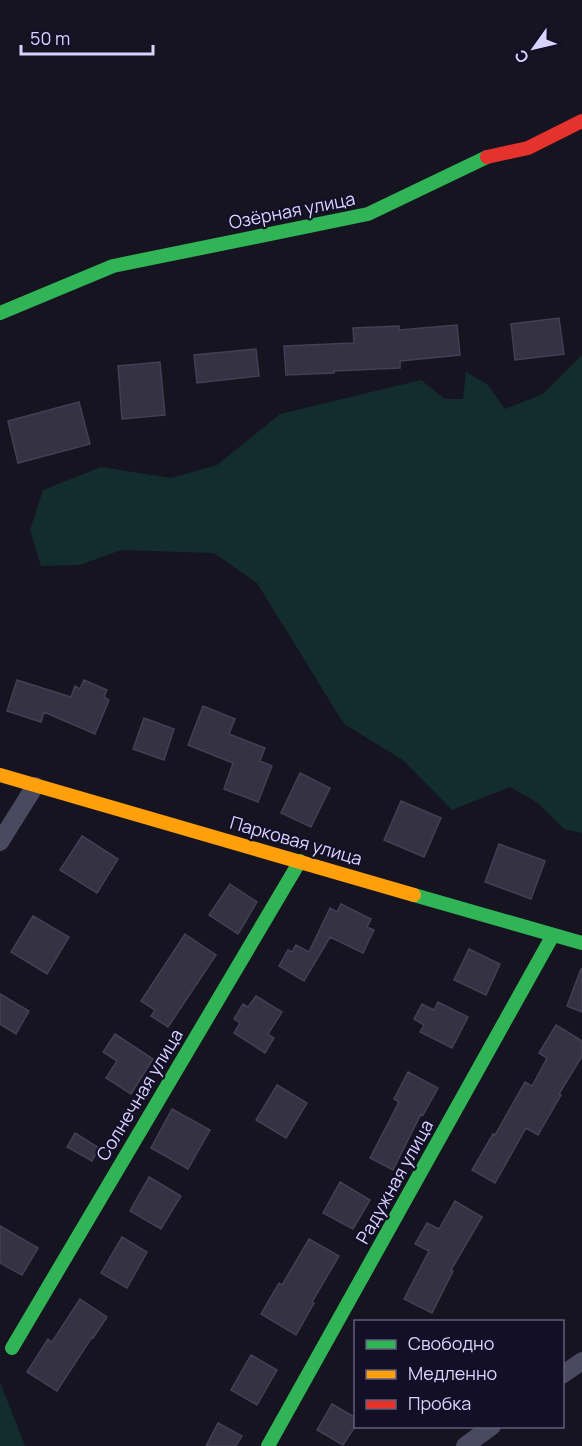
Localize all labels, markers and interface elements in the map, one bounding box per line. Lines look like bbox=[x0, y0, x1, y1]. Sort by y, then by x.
scale bar bbox=[21, 18, 153, 56]
north arrow bbox=[504, 18, 564, 78]
text: 50 m bbox=[30, 26, 70, 50]
text: С bbox=[509, 45, 534, 67]
street label: Озёрная улица bbox=[227, 186, 357, 234]
street label: Парковая улица bbox=[227, 810, 365, 870]
street label: Солнечная улица bbox=[90, 1024, 188, 1165]
street label: Радужная улица bbox=[350, 1115, 438, 1248]
legend bbox=[354, 1320, 564, 1428]
text: Свободно bbox=[408, 1331, 494, 1355]
text: Медленно bbox=[408, 1361, 497, 1385]
text: Пробка bbox=[408, 1391, 471, 1415]

